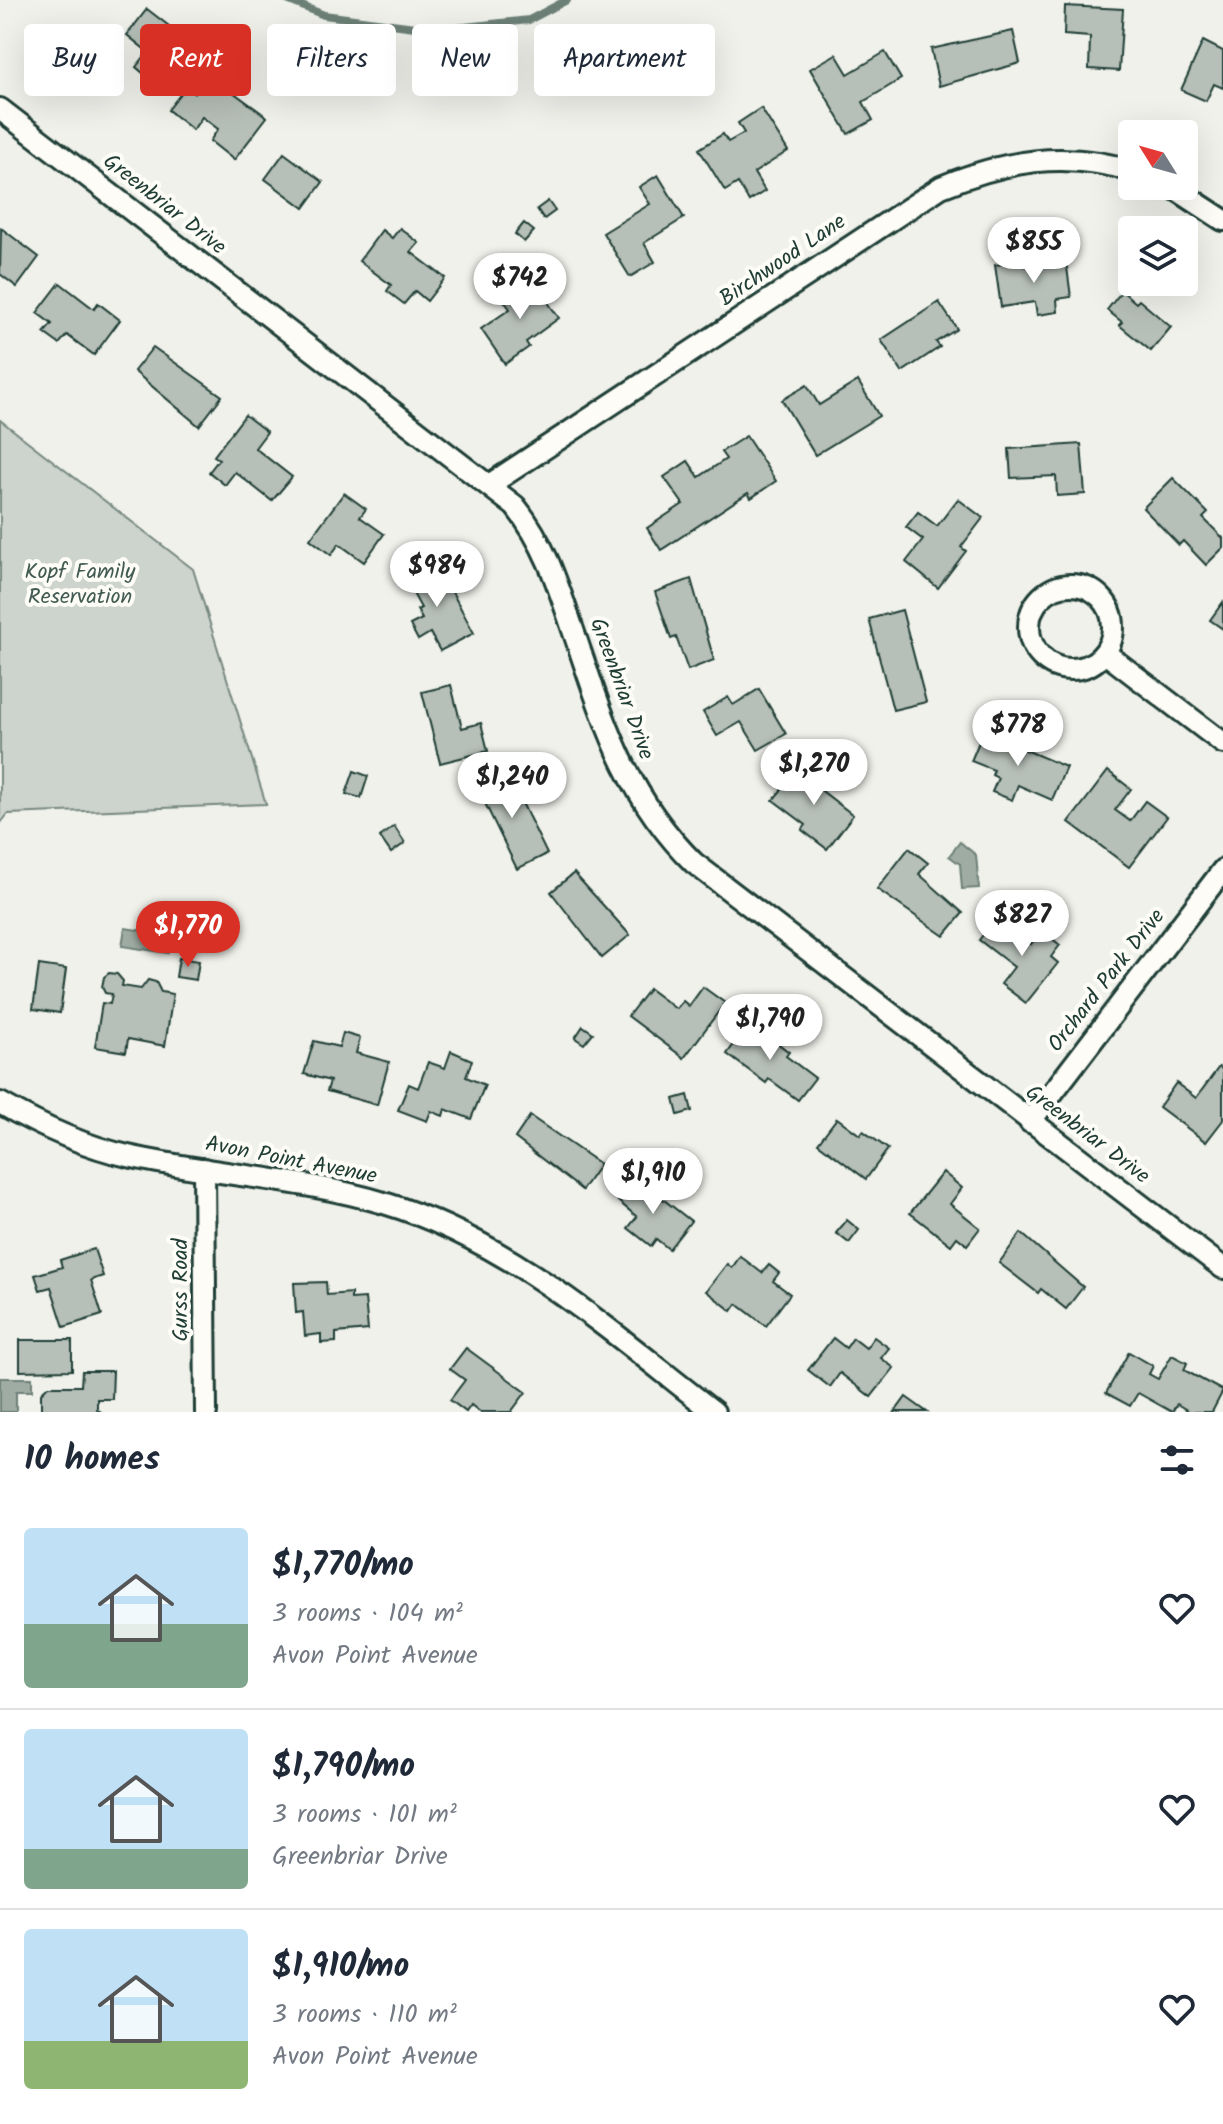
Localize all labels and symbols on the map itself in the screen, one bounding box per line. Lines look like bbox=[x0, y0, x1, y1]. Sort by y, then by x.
north arrow bbox=[1118, 120, 1198, 200]
street label: Greenbriar Drive bbox=[95, 145, 233, 265]
street label: Birchwood Lane bbox=[712, 205, 854, 316]
pin: $855 bbox=[987, 217, 1081, 285]
pin: $742 bbox=[473, 253, 567, 321]
pin: $984 bbox=[390, 541, 484, 609]
park label: Kopf Family Reservation bbox=[25, 555, 136, 615]
street label: Greenbriar Drive bbox=[579, 613, 663, 765]
pin: $778 bbox=[971, 700, 1065, 768]
pin: $1,270 bbox=[749, 739, 879, 807]
pin: $1,240 bbox=[447, 752, 577, 820]
pin: $827 bbox=[975, 890, 1069, 958]
pin: $1,770 bbox=[123, 901, 253, 969]
street label: Orchard Park Drive bbox=[1040, 901, 1175, 1060]
pin: $1,790 bbox=[705, 994, 835, 1062]
street label: Greenbriar Drive bbox=[1017, 1076, 1157, 1194]
street label: Avon Point Avenue bbox=[202, 1127, 380, 1195]
pin: $1,910 bbox=[588, 1148, 718, 1216]
street label: Gurss Road bbox=[164, 1237, 199, 1341]

